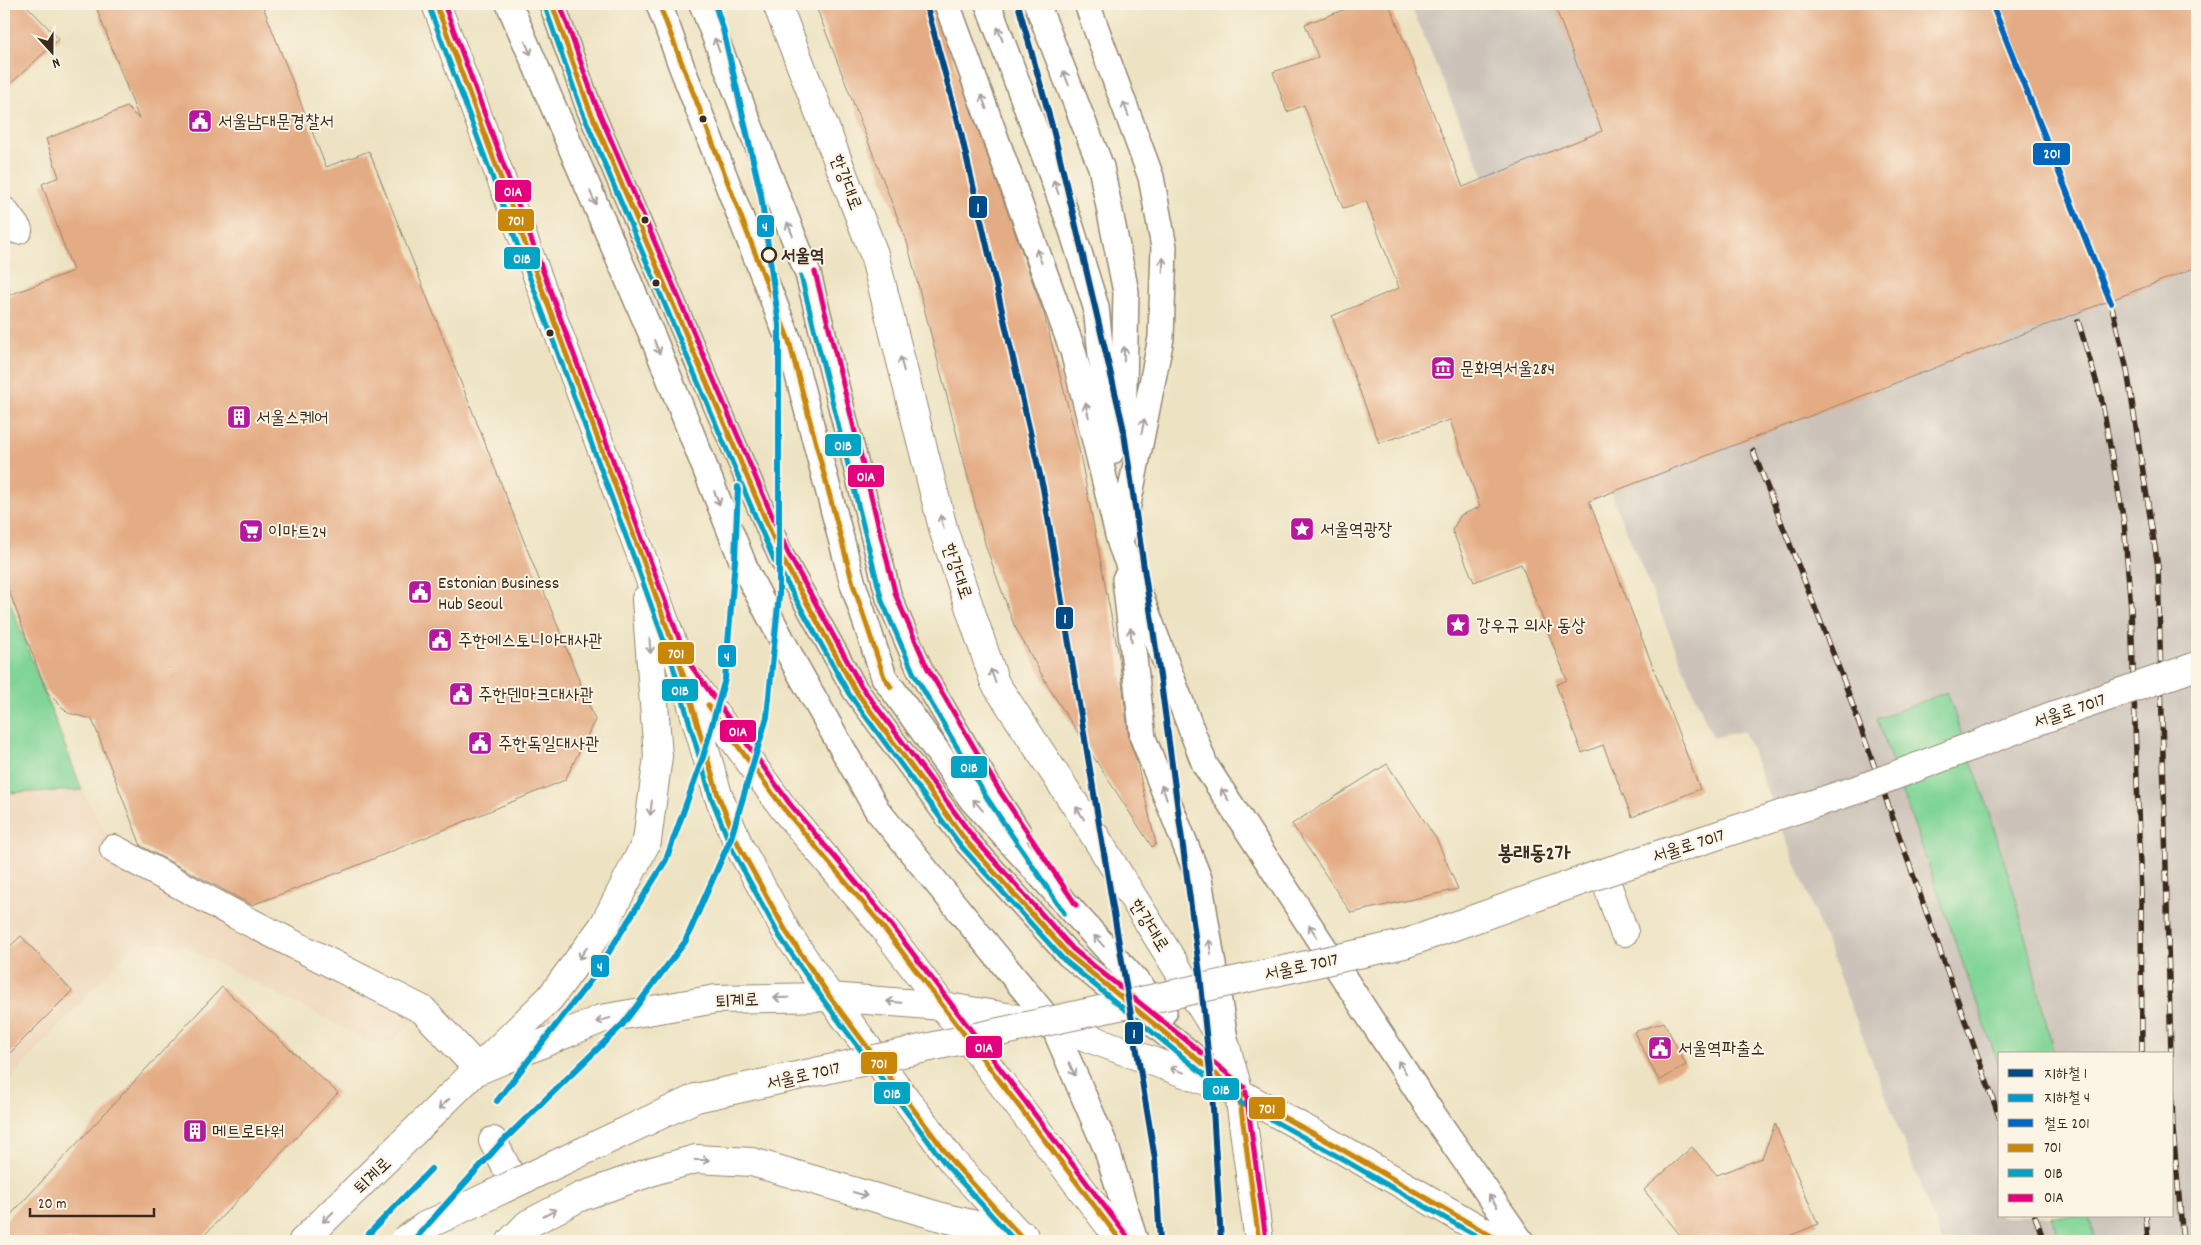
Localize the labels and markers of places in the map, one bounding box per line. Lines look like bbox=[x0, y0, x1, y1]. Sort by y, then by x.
public building icon: 서울남대문경찰서 bbox=[187, 108, 213, 134]
place label: 서울남대문경찰서 bbox=[218, 111, 334, 136]
unlabelled marker bbox=[698, 114, 708, 124]
unlabelled marker bbox=[640, 215, 650, 225]
place label: 서울역 bbox=[781, 245, 824, 270]
marker: 서울역 bbox=[761, 247, 777, 263]
unlabelled marker bbox=[651, 278, 661, 288]
unlabelled marker bbox=[545, 328, 555, 338]
museum icon: 문화역서울284 bbox=[1430, 355, 1456, 381]
place label: 문화역서울284 bbox=[1460, 358, 1555, 383]
building icon: 서울스퀘어 bbox=[226, 404, 252, 430]
place label: 서울스퀘어 bbox=[256, 407, 328, 432]
place icon: 서울역광장 bbox=[1289, 516, 1315, 542]
supermarket icon: 이마트24 bbox=[238, 518, 264, 544]
place label: 서울역광장 bbox=[1320, 519, 1392, 544]
place label: 이마트24 bbox=[268, 521, 327, 546]
place label: Estonian Business Hub Seoul bbox=[438, 572, 559, 618]
public building icon: Estonian Business Hub Seoul bbox=[407, 579, 433, 605]
place icon: 강우규 의사 동상 bbox=[1445, 612, 1471, 638]
place label: 강우규 의사 동상 bbox=[1476, 615, 1586, 640]
public building icon: 주한에스토니아대사관 bbox=[427, 627, 453, 653]
place label: 주한에스토니아대사관 bbox=[458, 630, 603, 655]
public building icon: 주한덴마크대사관 bbox=[448, 681, 474, 707]
place label: 주한덴마크대사관 bbox=[478, 684, 594, 709]
public building icon: 주한독일대사관 bbox=[467, 730, 493, 756]
place label: 주한독일대사관 bbox=[498, 733, 599, 758]
public building icon: 서울역파출소 bbox=[1647, 1035, 1673, 1061]
place label: 서울역파출소 bbox=[1678, 1038, 1765, 1063]
building icon: 메트로타워 bbox=[182, 1118, 208, 1144]
place label: 메트로타워 bbox=[212, 1121, 284, 1146]

